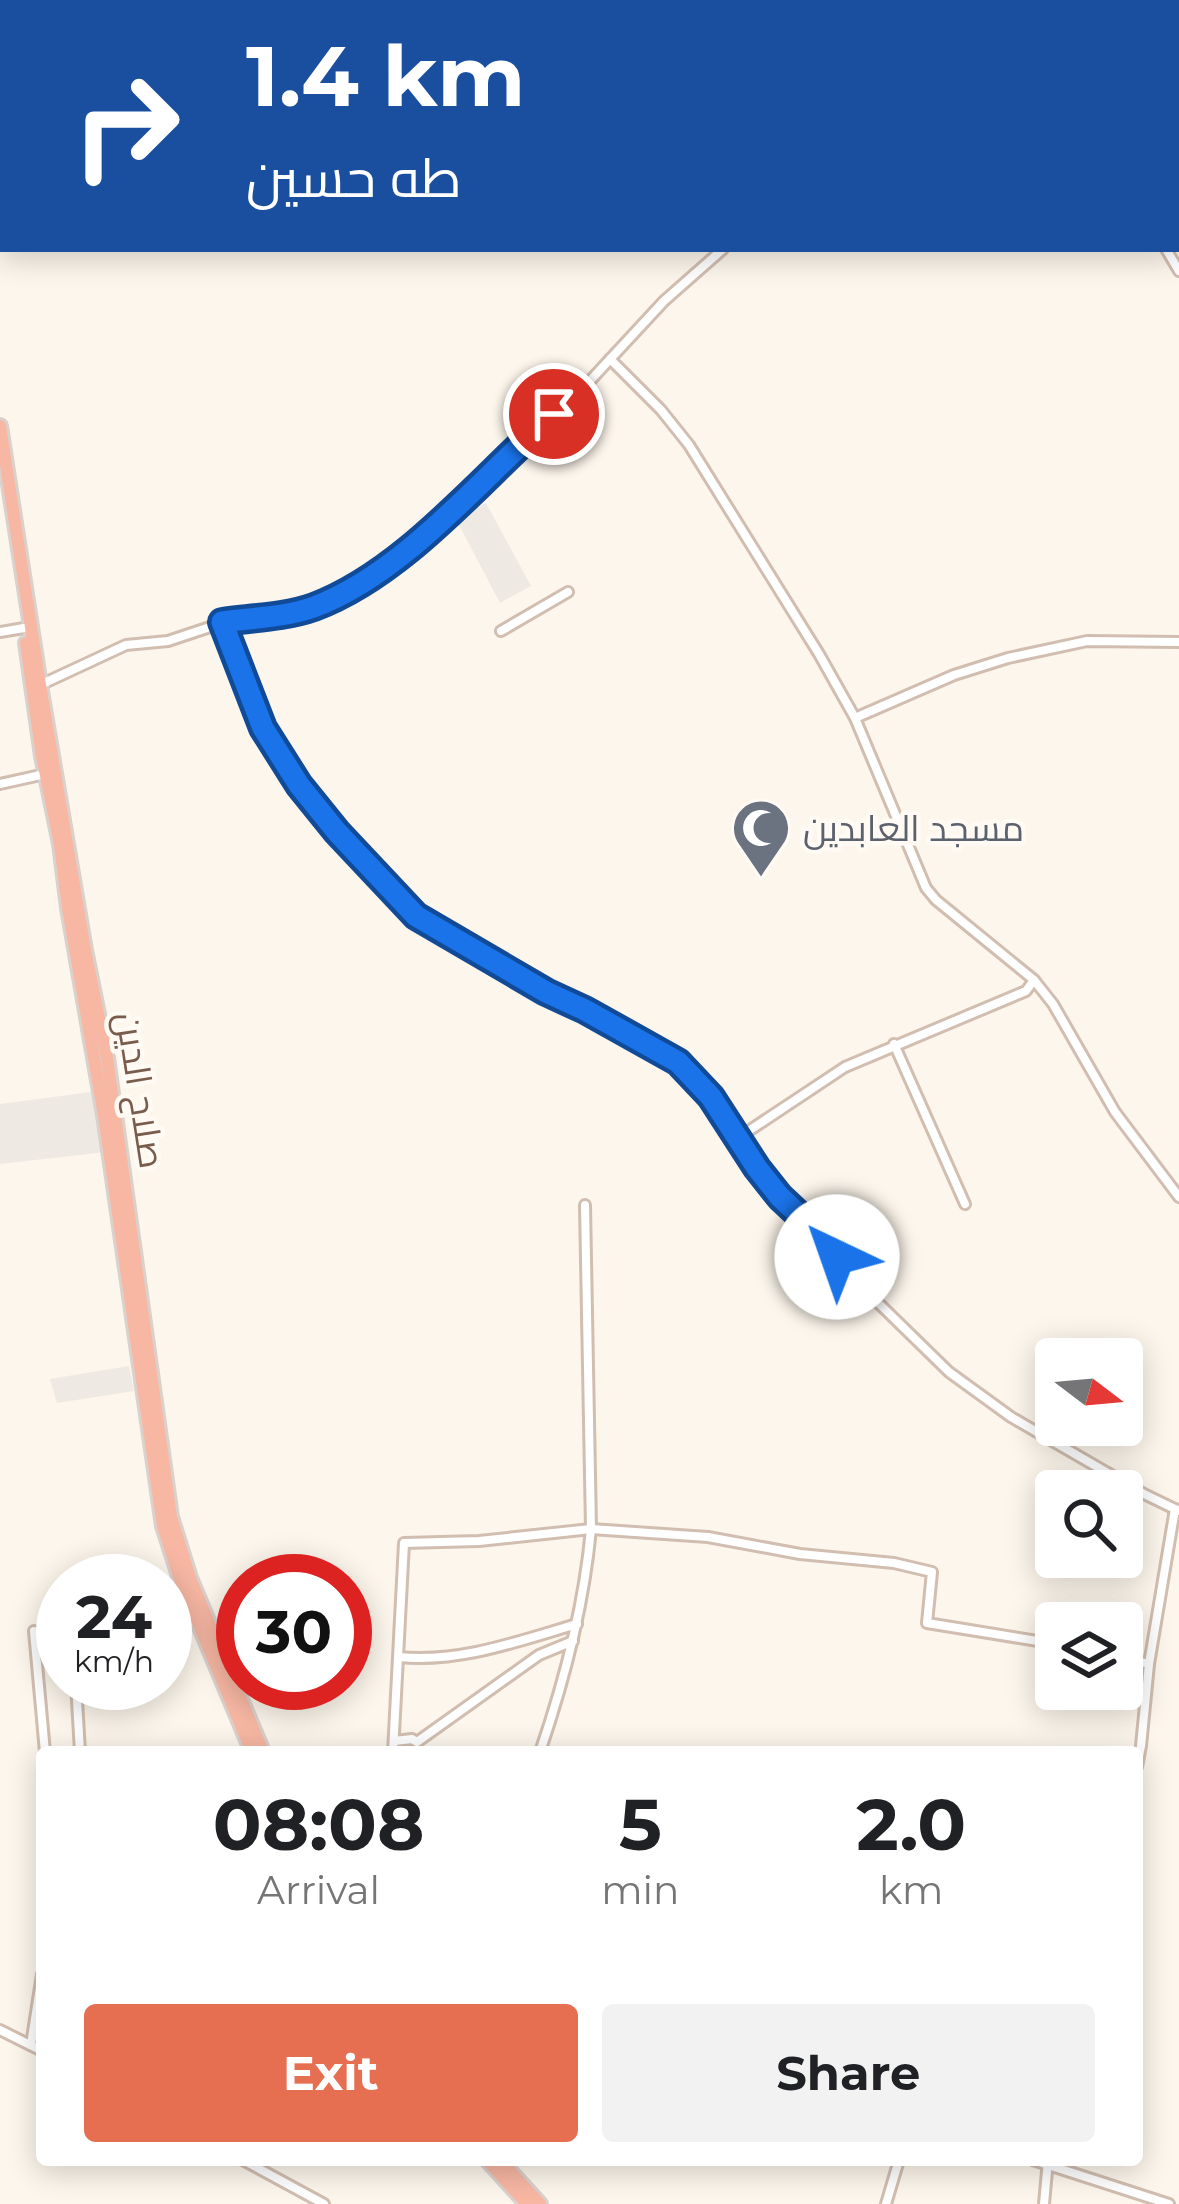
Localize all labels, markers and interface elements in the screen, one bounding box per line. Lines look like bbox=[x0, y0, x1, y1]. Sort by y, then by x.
text: 1.4 km bbox=[246, 25, 525, 127]
icon: right bbox=[48, 48, 204, 204]
text: طه حسين bbox=[246, 145, 462, 211]
pin bbox=[503, 363, 605, 465]
icon: arrive bbox=[521, 381, 587, 447]
mosque icon: مسجد العابدين bbox=[730, 797, 792, 879]
place label: مسجد العابدين bbox=[803, 806, 1024, 850]
street label: صلاح الدين bbox=[104, 1009, 175, 1172]
position arrow bbox=[774, 1194, 900, 1320]
north arrow bbox=[1035, 1338, 1143, 1446]
map controls bbox=[1035, 1338, 1143, 1710]
button: search bbox=[1035, 1470, 1143, 1578]
speed limit sign: 30 bbox=[216, 1554, 372, 1710]
text: 24 bbox=[76, 1580, 152, 1653]
button: layers bbox=[1035, 1602, 1143, 1710]
text: km/h bbox=[74, 1643, 154, 1680]
text: 08:08 bbox=[213, 1780, 424, 1868]
text: 5 bbox=[619, 1780, 662, 1868]
text: 2.0 bbox=[856, 1780, 966, 1868]
text: Arrival bbox=[257, 1866, 380, 1914]
text: min bbox=[601, 1866, 679, 1914]
text: km bbox=[879, 1866, 943, 1914]
button: Exit bbox=[84, 2004, 578, 2142]
button: Share bbox=[602, 2004, 1095, 2142]

